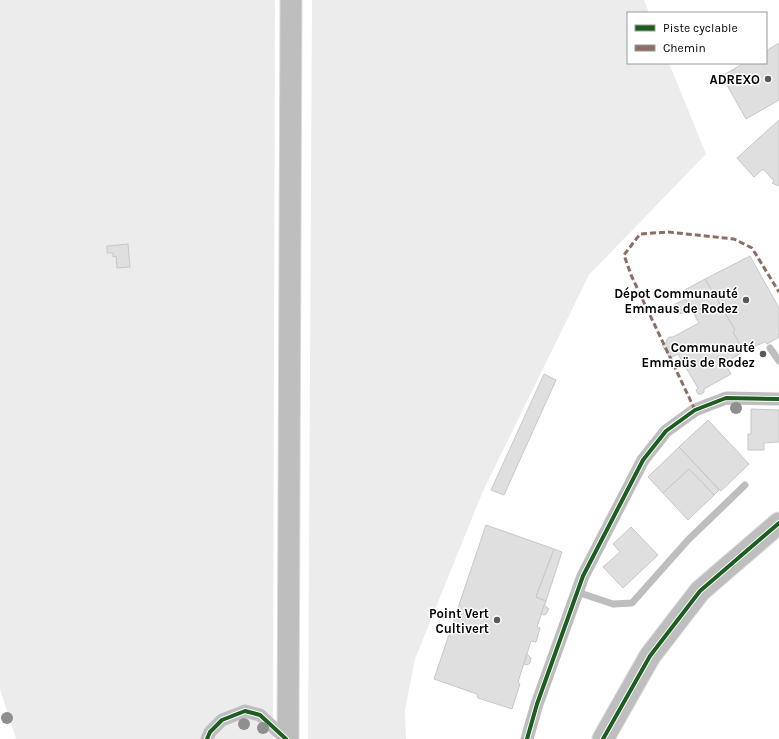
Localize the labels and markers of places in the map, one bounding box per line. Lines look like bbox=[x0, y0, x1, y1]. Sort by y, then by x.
place label: ADREXO bbox=[710, 72, 760, 87]
marker: ADREXO bbox=[763, 74, 773, 84]
place label: Dépot Communauté Emmaus de Rodez bbox=[614, 286, 738, 316]
marker: Dépot Communauté Emmaus de Rodez bbox=[741, 295, 751, 305]
place label: Communauté Emmaüs de Rodez bbox=[642, 340, 755, 370]
marker: Communauté Emmaüs de Rodez bbox=[758, 349, 768, 359]
place label: Point Vert Cultivert bbox=[429, 606, 489, 636]
marker: Point Vert Cultivert bbox=[492, 615, 502, 625]

